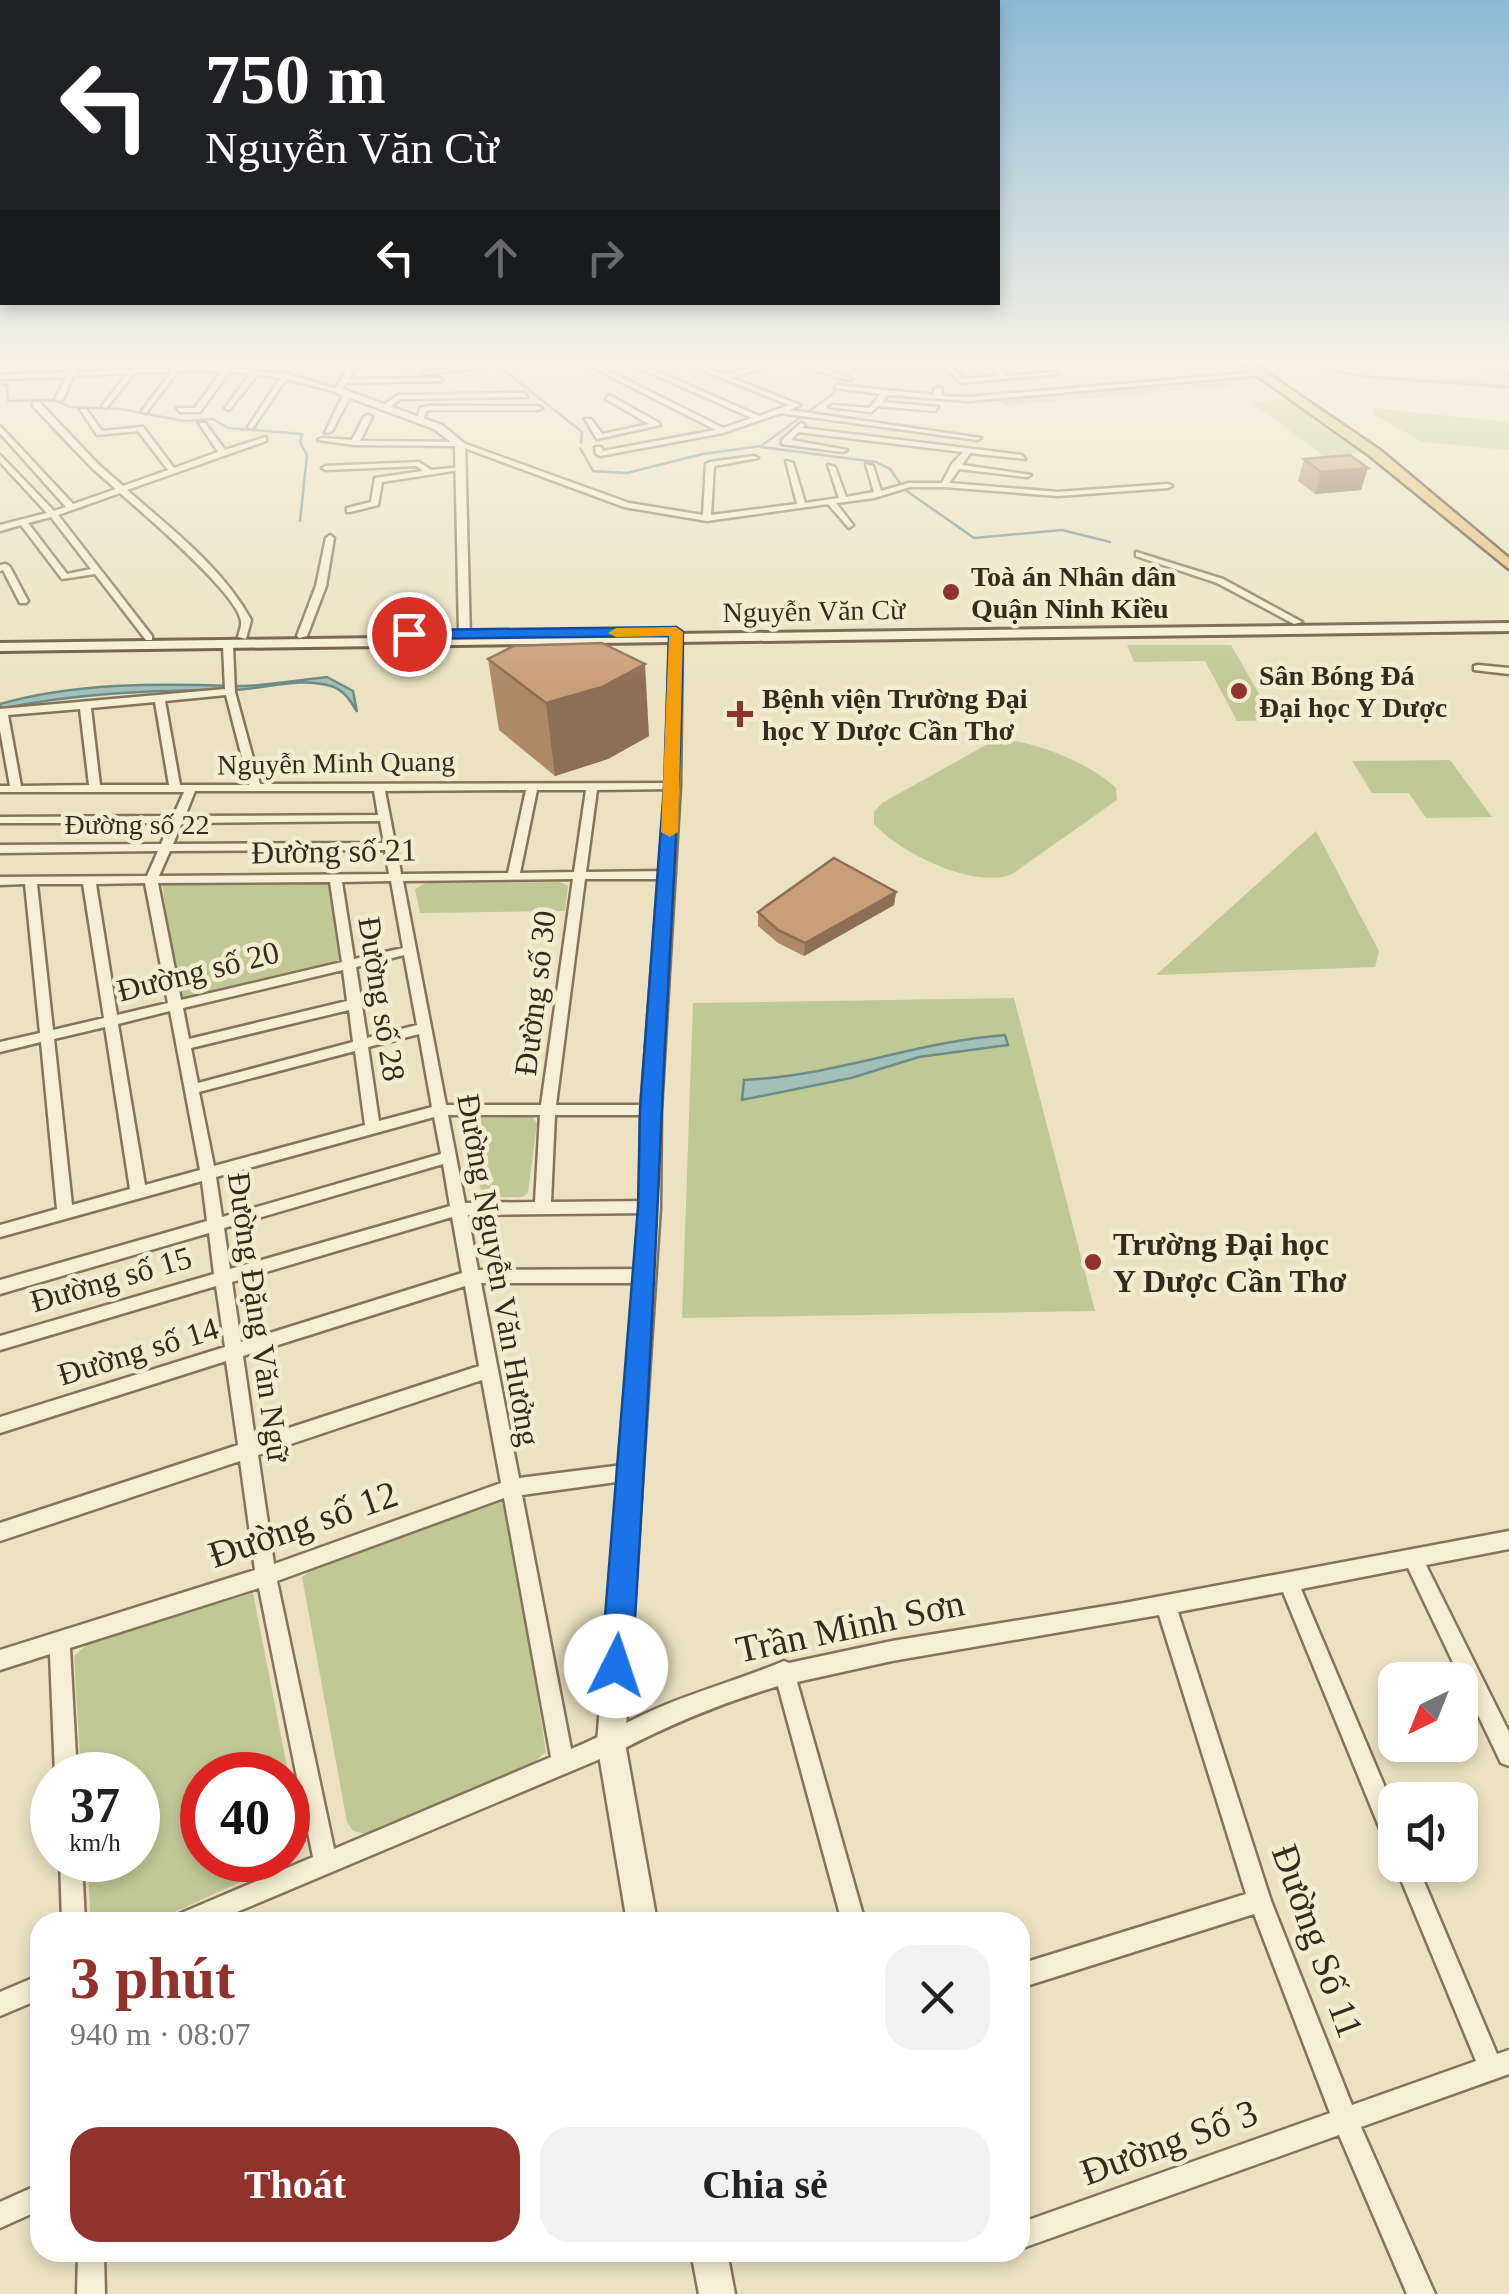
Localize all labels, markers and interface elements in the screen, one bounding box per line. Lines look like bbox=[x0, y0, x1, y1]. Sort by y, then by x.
icon: left bbox=[40, 40, 170, 170]
text: 750 m bbox=[205, 41, 386, 118]
text: Nguyễn Văn Cừ bbox=[205, 123, 499, 173]
icon: left bbox=[368, 230, 423, 285]
icon: ahead bbox=[473, 230, 528, 285]
icon: right bbox=[578, 230, 633, 285]
place label: Toà án Nhân dân Quận Ninh Kiều bbox=[971, 561, 1177, 624]
marker: Toà án Nhân dân Quận Ninh Kiều bbox=[940, 581, 962, 603]
pin bbox=[367, 592, 452, 677]
street label: Nguyễn Văn Cừ bbox=[722, 594, 906, 628]
icon: arrive bbox=[382, 607, 437, 662]
place label: Sân Bóng Đá Đại học Y Dược bbox=[1259, 660, 1447, 723]
marker: Sân Bóng Đá Đại học Y Dược bbox=[1228, 680, 1250, 702]
place label: Bệnh viện Trường Đại học Y Dược Cần Thơ bbox=[762, 683, 1028, 746]
marker: Bệnh viện Trường Đại học Y Dược Cần Thơ bbox=[727, 701, 753, 727]
street label: Nguyễn Minh Quang bbox=[217, 745, 455, 781]
street label: Đường số 22 bbox=[64, 809, 210, 840]
street label: Đường số 21 bbox=[251, 832, 417, 870]
street label: Đường số 30 bbox=[507, 909, 563, 1077]
street label: Đường số 28 bbox=[351, 914, 413, 1084]
street label: Đường số 20 bbox=[113, 933, 283, 1009]
street label: Đường Nguyễn Văn Hưởng bbox=[450, 1091, 548, 1449]
street label: Đường Đặng Văn Ngữ bbox=[221, 1170, 297, 1466]
place label: Trường Đại học Y Dược Cần Thơ bbox=[1113, 1226, 1347, 1299]
street label: Đường số 15 bbox=[26, 1239, 196, 1319]
marker: Trường Đại học Y Dược Cần Thơ bbox=[1082, 1251, 1104, 1273]
street label: Đường số 14 bbox=[53, 1310, 223, 1392]
street label: Đường số 12 bbox=[203, 1472, 403, 1576]
street label: Trần Minh Sơn bbox=[732, 1581, 968, 1671]
position arrow bbox=[564, 1614, 668, 1718]
north arrow bbox=[1378, 1662, 1478, 1762]
map controls bbox=[1378, 1662, 1478, 1882]
speed limit sign: 40 bbox=[180, 1752, 310, 1882]
text: 37 bbox=[70, 1777, 120, 1833]
button: sound bbox=[1378, 1782, 1478, 1882]
text: km/h bbox=[69, 1829, 121, 1856]
street label: Đường Số 11 bbox=[1264, 1839, 1372, 2043]
text: 3 phút bbox=[70, 1945, 235, 2011]
button: close bbox=[885, 1945, 990, 2050]
text: 940 m · 08:07 bbox=[70, 2016, 250, 2052]
street label: Đường Số 3 bbox=[1075, 2091, 1263, 2193]
button: Thoát bbox=[70, 2127, 520, 2242]
button: Chia sẻ bbox=[540, 2127, 990, 2242]

